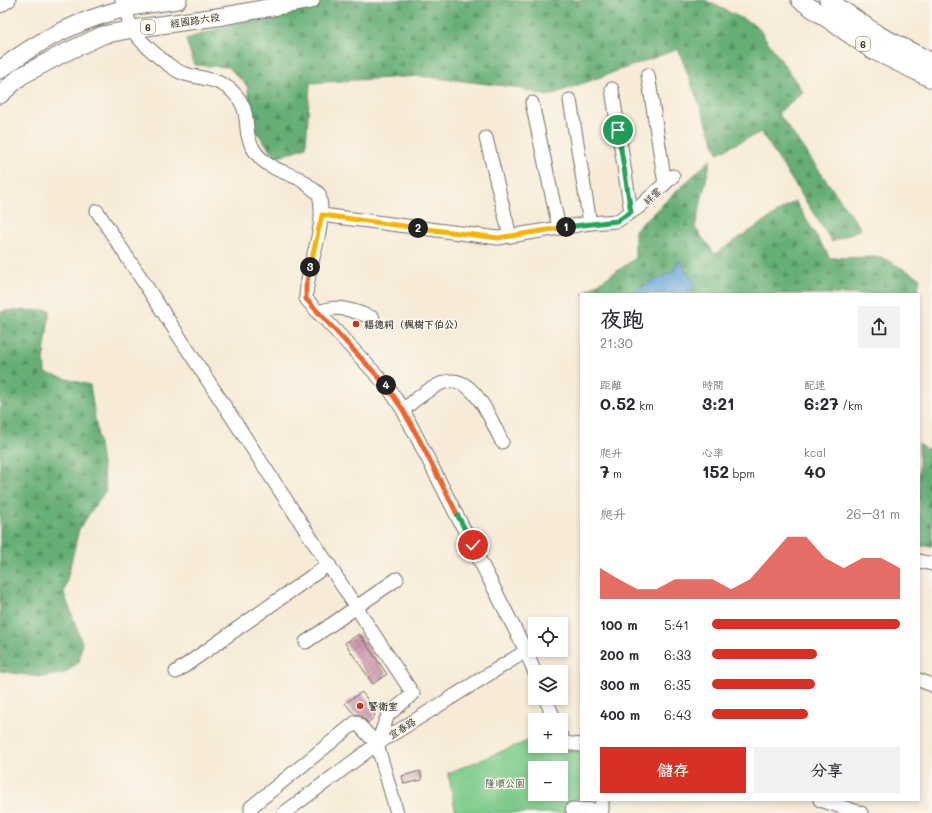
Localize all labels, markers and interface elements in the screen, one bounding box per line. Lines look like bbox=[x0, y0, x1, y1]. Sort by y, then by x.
street label: 經國路六段 bbox=[169, 10, 221, 30]
road number: 6 bbox=[141, 20, 155, 34]
road number: 6 bbox=[856, 37, 870, 51]
pin bbox=[601, 113, 635, 147]
icon: arrive bbox=[607, 119, 629, 141]
street label: 祥雲 bbox=[640, 184, 664, 208]
pin: 1 bbox=[556, 217, 576, 237]
pin: 2 bbox=[408, 218, 428, 238]
text: 1 bbox=[564, 219, 568, 234]
text: 2 bbox=[415, 220, 421, 235]
pin: 3 bbox=[300, 257, 320, 277]
text: 3 bbox=[307, 259, 313, 274]
text: 夜跑 bbox=[600, 304, 644, 333]
button: share bbox=[858, 306, 900, 348]
place label: 福德祠（楓樹下伯公） bbox=[364, 317, 464, 331]
marker: 福德祠（楓樹下伯公） bbox=[351, 319, 361, 329]
text: 21:30 bbox=[600, 334, 633, 351]
pin: 4 bbox=[376, 375, 396, 395]
text: 4 bbox=[383, 377, 389, 392]
text: 距離 bbox=[600, 377, 622, 392]
text: 時間 bbox=[702, 377, 724, 392]
text: 配速 bbox=[804, 377, 826, 392]
text: 0.52 bbox=[600, 392, 636, 414]
text: 3:21 bbox=[702, 392, 735, 414]
text: 6:27 bbox=[804, 392, 839, 414]
text: km bbox=[636, 398, 654, 413]
text: /km bbox=[839, 398, 863, 413]
text: 爬升 bbox=[600, 445, 622, 460]
text: 心率 bbox=[702, 445, 724, 460]
text: kcal bbox=[804, 445, 826, 460]
text: 7 bbox=[600, 460, 609, 482]
text: 152 bbox=[702, 460, 729, 482]
text: 40 bbox=[804, 460, 826, 482]
text: m bbox=[609, 466, 622, 481]
text: bpm bbox=[729, 466, 755, 481]
text: 爬升 bbox=[600, 505, 626, 522]
text: 26–31 m bbox=[846, 505, 900, 522]
pin bbox=[456, 528, 490, 562]
icon: check bbox=[462, 534, 484, 556]
text: 100 m bbox=[600, 616, 637, 633]
text: 5:41 bbox=[664, 616, 689, 633]
map controls bbox=[528, 617, 568, 801]
button: locate bbox=[528, 617, 568, 657]
text: 200 m bbox=[600, 646, 639, 663]
text: 6:33 bbox=[664, 646, 691, 663]
button: layers bbox=[528, 665, 568, 705]
text: 300 m bbox=[600, 676, 640, 693]
text: 6:35 bbox=[664, 676, 691, 693]
place label: 警衛室 bbox=[368, 699, 398, 713]
marker: 警衛室 bbox=[355, 701, 365, 711]
text: 400 m bbox=[600, 706, 640, 723]
text: 6:43 bbox=[664, 706, 691, 723]
button: + bbox=[528, 713, 568, 753]
street label: 宜春路 bbox=[386, 714, 418, 742]
button: 儲存 bbox=[600, 747, 746, 793]
button: 分享 bbox=[754, 747, 900, 793]
button: − bbox=[528, 761, 568, 801]
park label: 隆順公園 bbox=[485, 776, 525, 790]

